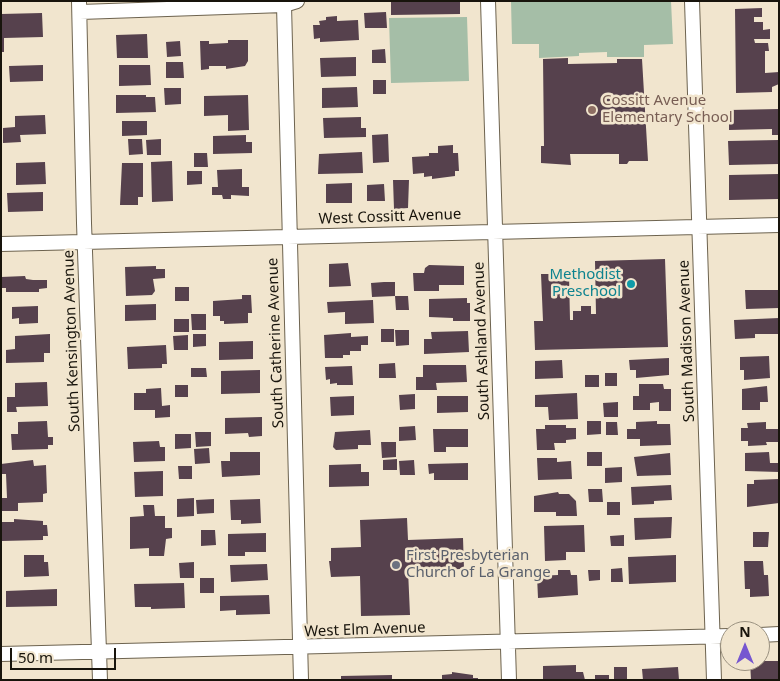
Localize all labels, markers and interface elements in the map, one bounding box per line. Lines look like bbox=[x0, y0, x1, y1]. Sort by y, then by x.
place label: Cossitt Avenue Elementary School bbox=[602, 92, 733, 127]
marker: Cossitt Avenue Elementary School bbox=[586, 104, 598, 116]
street label: West Cossitt Avenue bbox=[318, 206, 462, 228]
street label: South Kensington Avenue bbox=[60, 250, 84, 432]
street label: South Catherine Avenue bbox=[264, 257, 288, 429]
street label: South Madison Avenue bbox=[675, 260, 699, 422]
street label: South Ashland Avenue bbox=[470, 261, 494, 421]
place label: Methodist Preschool bbox=[549, 266, 621, 301]
marker: Methodist Preschool bbox=[625, 278, 637, 290]
place label: First Presbyterian Church of La Grange bbox=[406, 547, 551, 582]
marker: First Presbyterian Church of La Grange bbox=[390, 559, 402, 571]
street label: West Elm Avenue bbox=[304, 619, 426, 641]
north arrow bbox=[720, 621, 770, 671]
text: N bbox=[739, 622, 751, 641]
scale bar bbox=[12, 638, 119, 670]
text: 50 m bbox=[18, 647, 53, 667]

